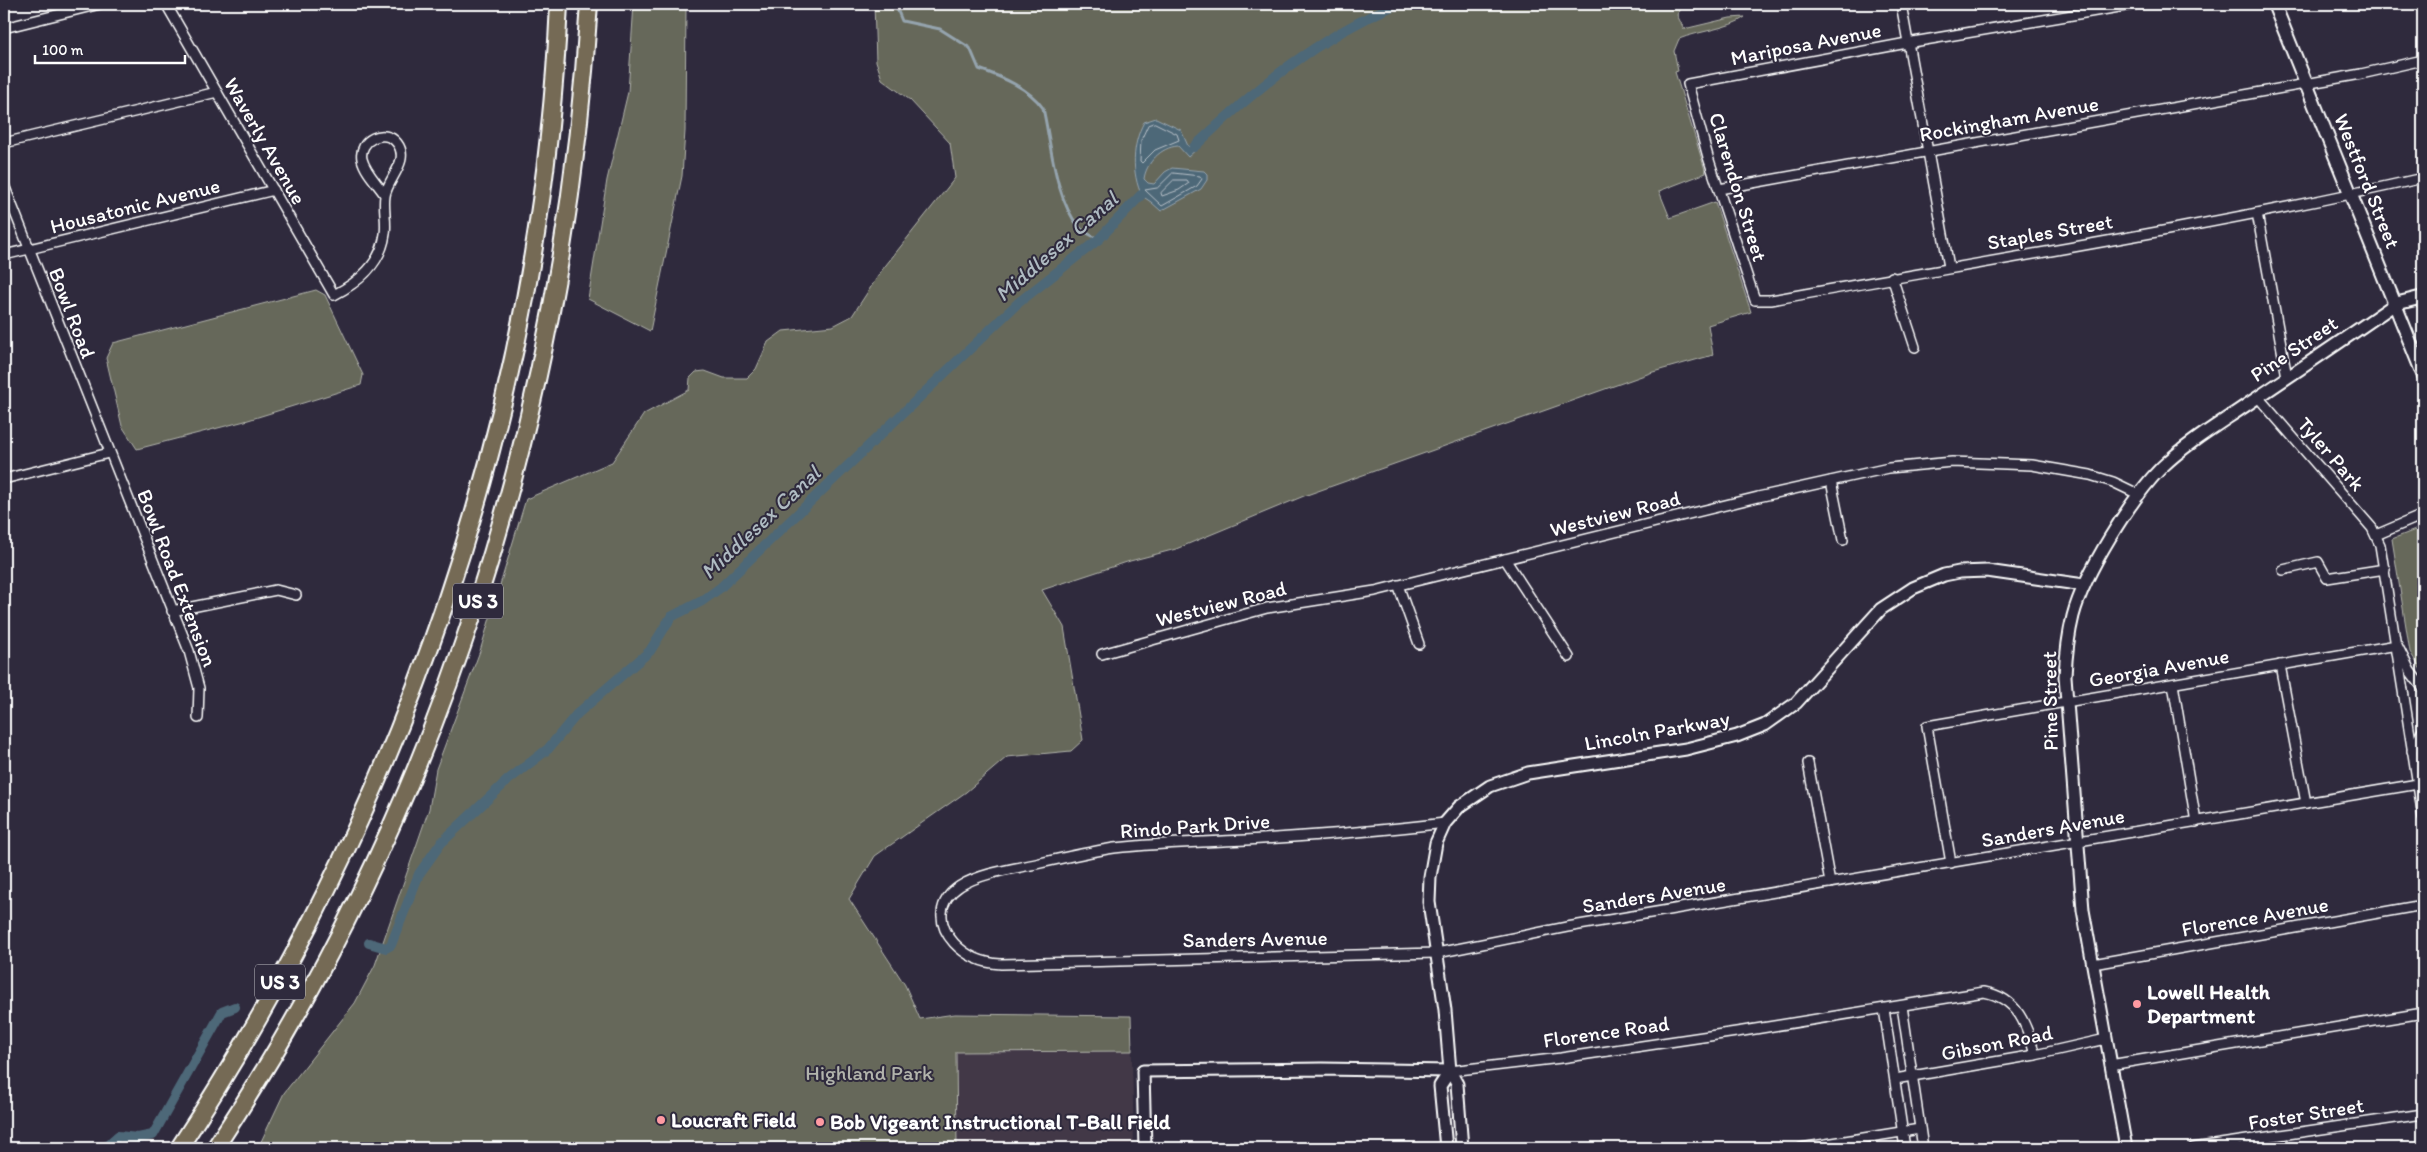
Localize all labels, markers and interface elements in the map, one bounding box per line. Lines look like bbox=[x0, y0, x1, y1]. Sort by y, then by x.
street label: Mariposa Avenue bbox=[1728, 17, 1883, 70]
scale bar bbox=[35, 32, 185, 64]
text: 100 m bbox=[42, 41, 84, 59]
street label: Waverly Avenue bbox=[219, 73, 312, 209]
street label: Rockingham Avenue bbox=[1917, 90, 2101, 147]
street label: Clarendon Street bbox=[1704, 109, 1773, 264]
street label: Westford Street bbox=[2329, 110, 2406, 252]
street label: Housatonic Avenue bbox=[47, 172, 222, 239]
water label: Middlesex Canal bbox=[989, 184, 1125, 307]
street label: Staples Street bbox=[1985, 208, 2115, 255]
street label: Bowl Road bbox=[44, 264, 101, 362]
street label: Pine Street bbox=[2245, 310, 2342, 387]
street label: Tyler Park bbox=[2292, 412, 2370, 496]
water label: Middlesex Canal bbox=[695, 459, 827, 585]
street label: Westview Road bbox=[1547, 485, 1683, 542]
street label: Bowl Road Extension bbox=[132, 486, 223, 670]
street label: Westview Road bbox=[1153, 575, 1289, 632]
road number: US 3 bbox=[453, 584, 503, 618]
street label: Georgia Avenue bbox=[2087, 643, 2231, 692]
street label: Pine Street bbox=[2036, 651, 2063, 751]
street label: Lincoln Parkway bbox=[1582, 705, 1732, 756]
street label: Sanders Avenue bbox=[1979, 803, 2127, 852]
street label: Rindo Park Drive bbox=[1119, 808, 1271, 843]
street label: Sanders Avenue bbox=[1580, 871, 1728, 918]
street label: Florence Avenue bbox=[2180, 891, 2330, 942]
street label: Sanders Avenue bbox=[1182, 925, 1328, 952]
road number: US 3 bbox=[255, 964, 305, 1000]
place label: Lowell Health Department bbox=[2147, 979, 2271, 1029]
marker: Lowell Health Department bbox=[2131, 998, 2143, 1010]
street label: Florence Road bbox=[1541, 1010, 1670, 1053]
street label: Gibson Road bbox=[1939, 1019, 2055, 1066]
park label: Highland Park bbox=[805, 1060, 933, 1085]
street label: Foster Street bbox=[2246, 1092, 2366, 1135]
place label: Loucraft Field bbox=[671, 1107, 797, 1132]
place label: Bob Vigeant Instructional T-Ball Field bbox=[830, 1109, 1171, 1135]
marker: Loucraft Field bbox=[655, 1114, 667, 1126]
marker: Bob Vigeant Instructional T-Ball Field bbox=[814, 1116, 826, 1128]

